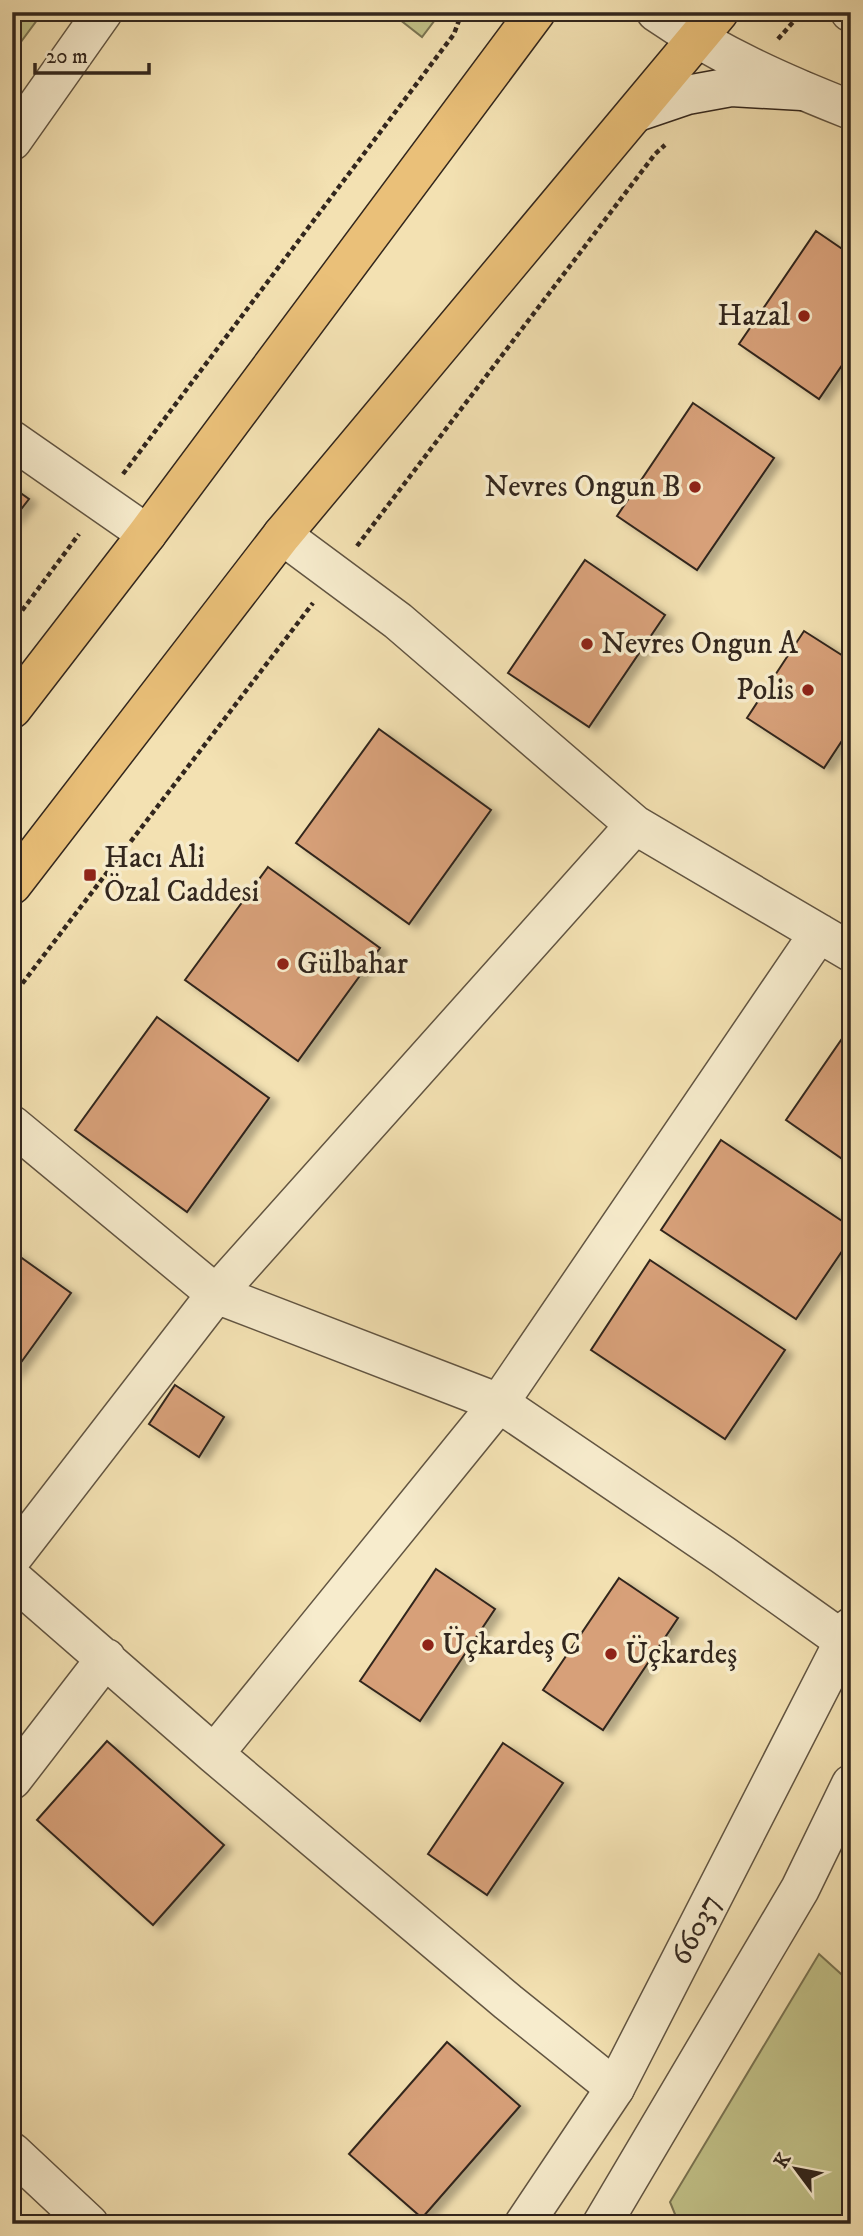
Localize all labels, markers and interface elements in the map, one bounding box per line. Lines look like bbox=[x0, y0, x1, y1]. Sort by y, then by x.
scale bar bbox=[35, 32, 149, 76]
text: 20 m bbox=[46, 44, 88, 70]
place label: Hazal bbox=[717, 298, 790, 335]
marker: Hazal bbox=[796, 308, 812, 324]
place label: Nevres Ongun B bbox=[484, 469, 681, 506]
marker: Nevres Ongun B bbox=[687, 479, 703, 495]
place label: Nevres Ongun A bbox=[601, 626, 799, 663]
marker: Nevres Ongun A bbox=[579, 636, 595, 652]
place label: Polis bbox=[736, 672, 794, 709]
marker: Polis bbox=[800, 682, 816, 698]
place label: Hacı Ali Özal Caddesi bbox=[104, 840, 259, 911]
marker: Hacı Ali Özal Caddesi bbox=[82, 867, 98, 883]
place label: Gülbahar bbox=[297, 946, 408, 983]
marker: Gülbahar bbox=[275, 956, 291, 972]
place label: Üçkardeş C bbox=[442, 1625, 581, 1664]
place label: Üçkardeş bbox=[625, 1634, 737, 1673]
marker: Üçkardeş C bbox=[420, 1637, 436, 1653]
marker: Üçkardeş bbox=[603, 1646, 619, 1662]
street label: 66037 bbox=[663, 1888, 729, 1972]
north arrow bbox=[762, 2134, 832, 2204]
text: K bbox=[770, 2148, 796, 2173]

